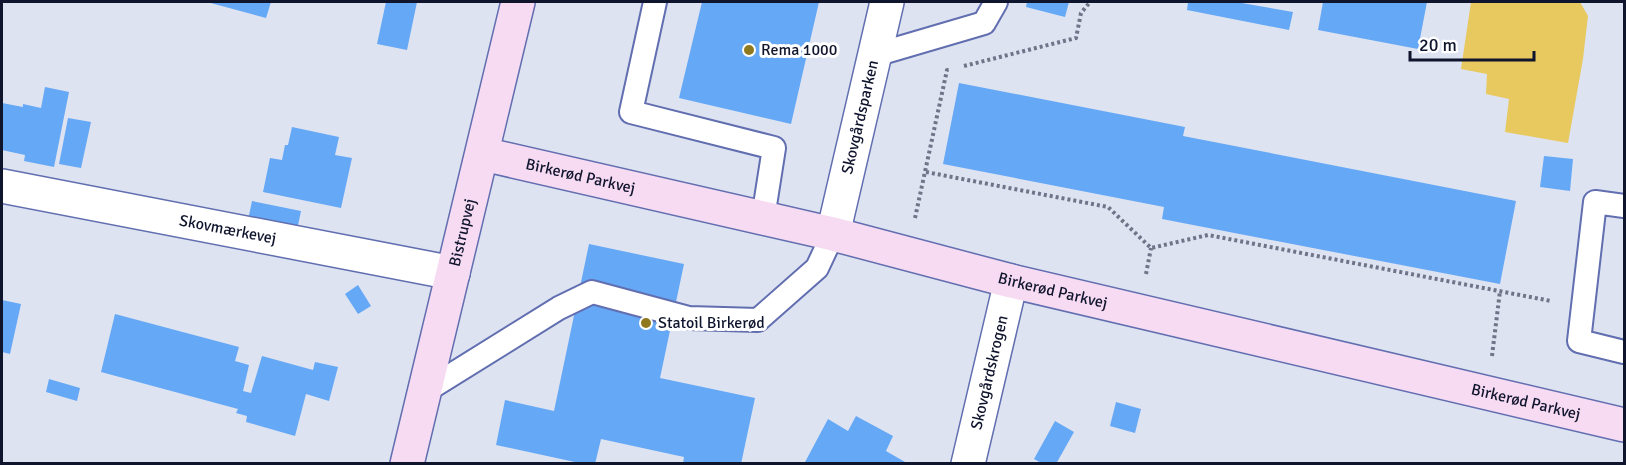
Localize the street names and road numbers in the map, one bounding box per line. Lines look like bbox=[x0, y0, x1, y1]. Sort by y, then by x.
street label: Skovgårdsparken bbox=[837, 58, 883, 176]
street label: Birkerød Parkvej bbox=[524, 154, 637, 199]
street label: Bistrupvej bbox=[445, 197, 480, 269]
street label: Skovmærkevej bbox=[178, 210, 278, 249]
street label: Birkerød Parkvej bbox=[996, 268, 1110, 313]
street label: Skovgårdskrogen bbox=[966, 313, 1013, 432]
street label: Birkerød Parkvej bbox=[1469, 379, 1583, 424]

